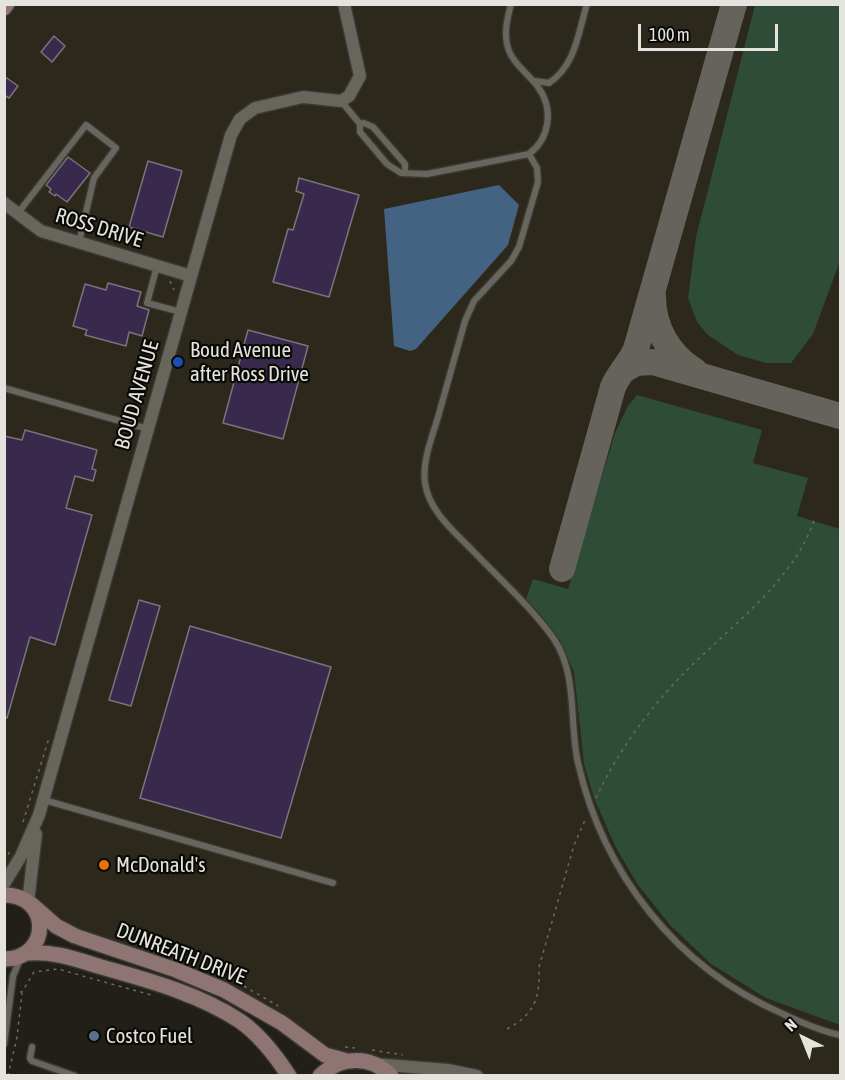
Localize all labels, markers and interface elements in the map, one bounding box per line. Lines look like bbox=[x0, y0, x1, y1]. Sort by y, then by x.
scale bar bbox=[641, 12, 780, 50]
text: 100 m bbox=[649, 24, 690, 45]
street label: ROSS DRIVE bbox=[52, 203, 146, 253]
place label: Boud Avenue after Ross Drive bbox=[190, 337, 309, 387]
street label: BOUD AVENUE bbox=[109, 338, 165, 452]
marker: Boud Avenue after Ross Drive bbox=[171, 355, 185, 369]
place label: McDonald's bbox=[116, 852, 206, 878]
marker: McDonald's bbox=[97, 858, 111, 872]
street label: DUNREATH DRIVE bbox=[113, 918, 249, 990]
north arrow bbox=[773, 1008, 833, 1068]
text: N bbox=[781, 1015, 800, 1035]
place label: Costco Fuel bbox=[106, 1023, 193, 1049]
marker: Costco Fuel bbox=[87, 1029, 101, 1043]

